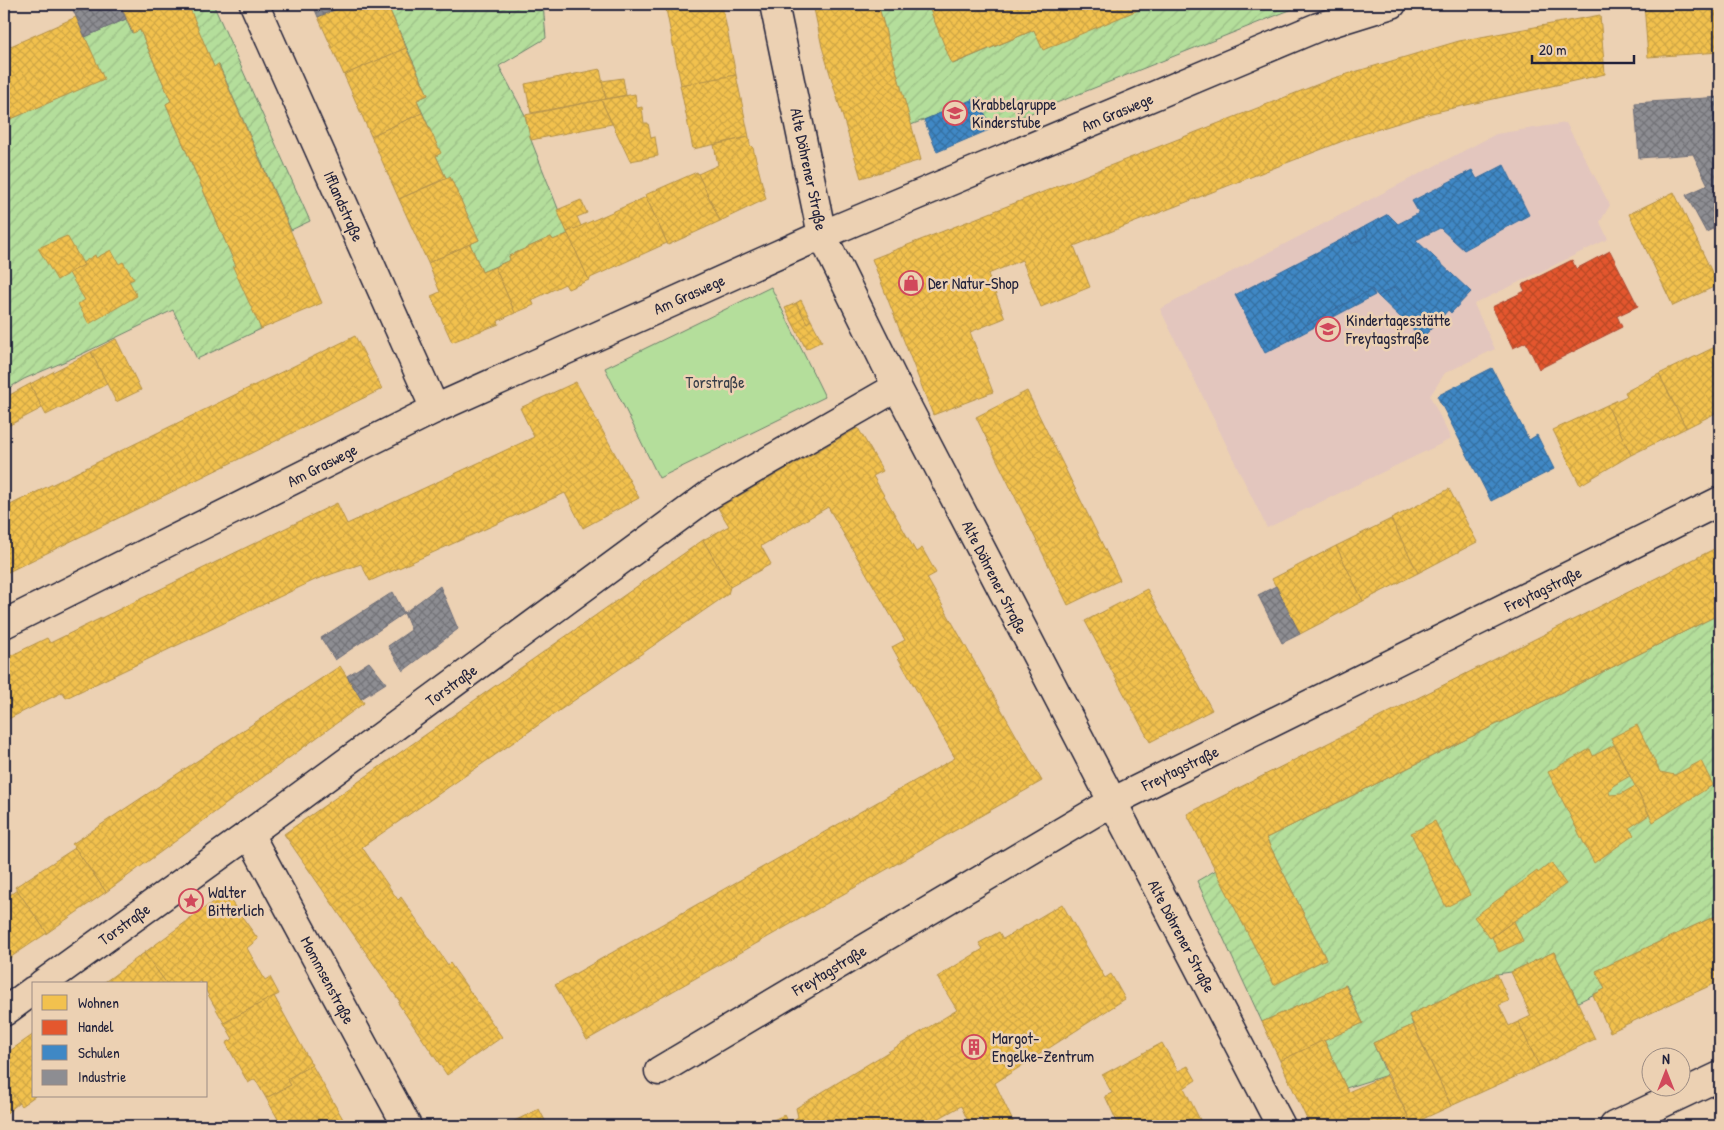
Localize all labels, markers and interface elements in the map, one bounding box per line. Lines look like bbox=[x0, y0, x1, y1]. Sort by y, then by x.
scale bar bbox=[1532, 32, 1634, 64]
text: 20 m bbox=[1539, 39, 1566, 60]
street label: Am Graswege bbox=[1078, 87, 1157, 137]
place label: Krabbelgruppe Kinderstube bbox=[972, 93, 1057, 133]
school or university icon: Krabbelgruppe Kinderstube bbox=[942, 100, 968, 126]
street label: Alte Döhrener Straße bbox=[785, 106, 833, 233]
street label: Ifflandstraße bbox=[319, 167, 370, 245]
street label: Am Graswege bbox=[650, 268, 729, 319]
shop icon: Der Natur-Shop bbox=[898, 270, 924, 296]
place label: Der Natur-Shop bbox=[928, 272, 1019, 294]
place label: Kindertagesstätte Freytagstraße bbox=[1345, 309, 1451, 349]
school or university icon: Kindertagesstätte Freytagstraße bbox=[1315, 316, 1341, 342]
park label: Torstraße bbox=[685, 371, 745, 393]
street label: Am Graswege bbox=[283, 438, 361, 492]
street label: Alte Döhrener Straße bbox=[957, 517, 1033, 638]
street label: Freytagstraße bbox=[1500, 561, 1586, 618]
street label: Torstraße bbox=[421, 658, 482, 711]
street label: Freytagstraße bbox=[1137, 740, 1223, 797]
street label: Alte Döhrener Straße bbox=[1143, 876, 1221, 997]
place label: Walter Bitterlich bbox=[208, 881, 264, 921]
place icon: Walter Bitterlich bbox=[178, 888, 204, 914]
street label: Torstraße bbox=[94, 897, 155, 950]
street label: Mommsenstraße bbox=[296, 932, 361, 1028]
street label: Freytagstraße bbox=[787, 939, 871, 1001]
legend bbox=[32, 982, 208, 1098]
text: Wohnen bbox=[78, 992, 119, 1013]
text: Handel bbox=[78, 1016, 114, 1037]
place label: Margot- Engelke-Zentrum bbox=[992, 1027, 1094, 1067]
building icon: Margot- Engelke-Zentrum bbox=[961, 1034, 987, 1060]
text: Schulen bbox=[78, 1042, 120, 1063]
north arrow bbox=[1642, 1048, 1692, 1098]
text: N bbox=[1662, 1049, 1670, 1068]
text: Industrie bbox=[78, 1066, 126, 1087]

